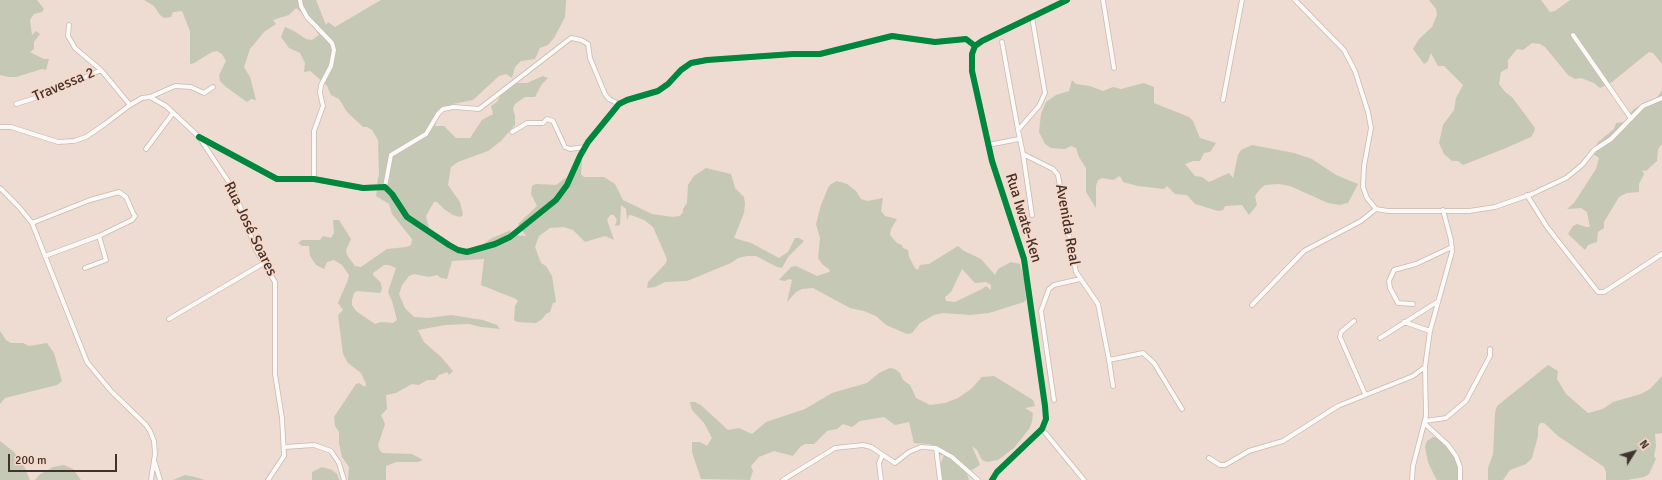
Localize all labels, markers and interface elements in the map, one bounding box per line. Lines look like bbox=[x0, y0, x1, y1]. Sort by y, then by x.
street label: Travessa 2 bbox=[30, 64, 98, 106]
street label: Rua Iwate-Ken bbox=[1001, 171, 1045, 265]
street label: Rua José Soares bbox=[219, 179, 281, 279]
street label: Avenida Real bbox=[1051, 183, 1083, 267]
north arrow bbox=[1614, 432, 1654, 472]
text: N bbox=[1636, 438, 1651, 451]
scale bar bbox=[10, 446, 119, 472]
text: 200 m bbox=[15, 453, 47, 468]

